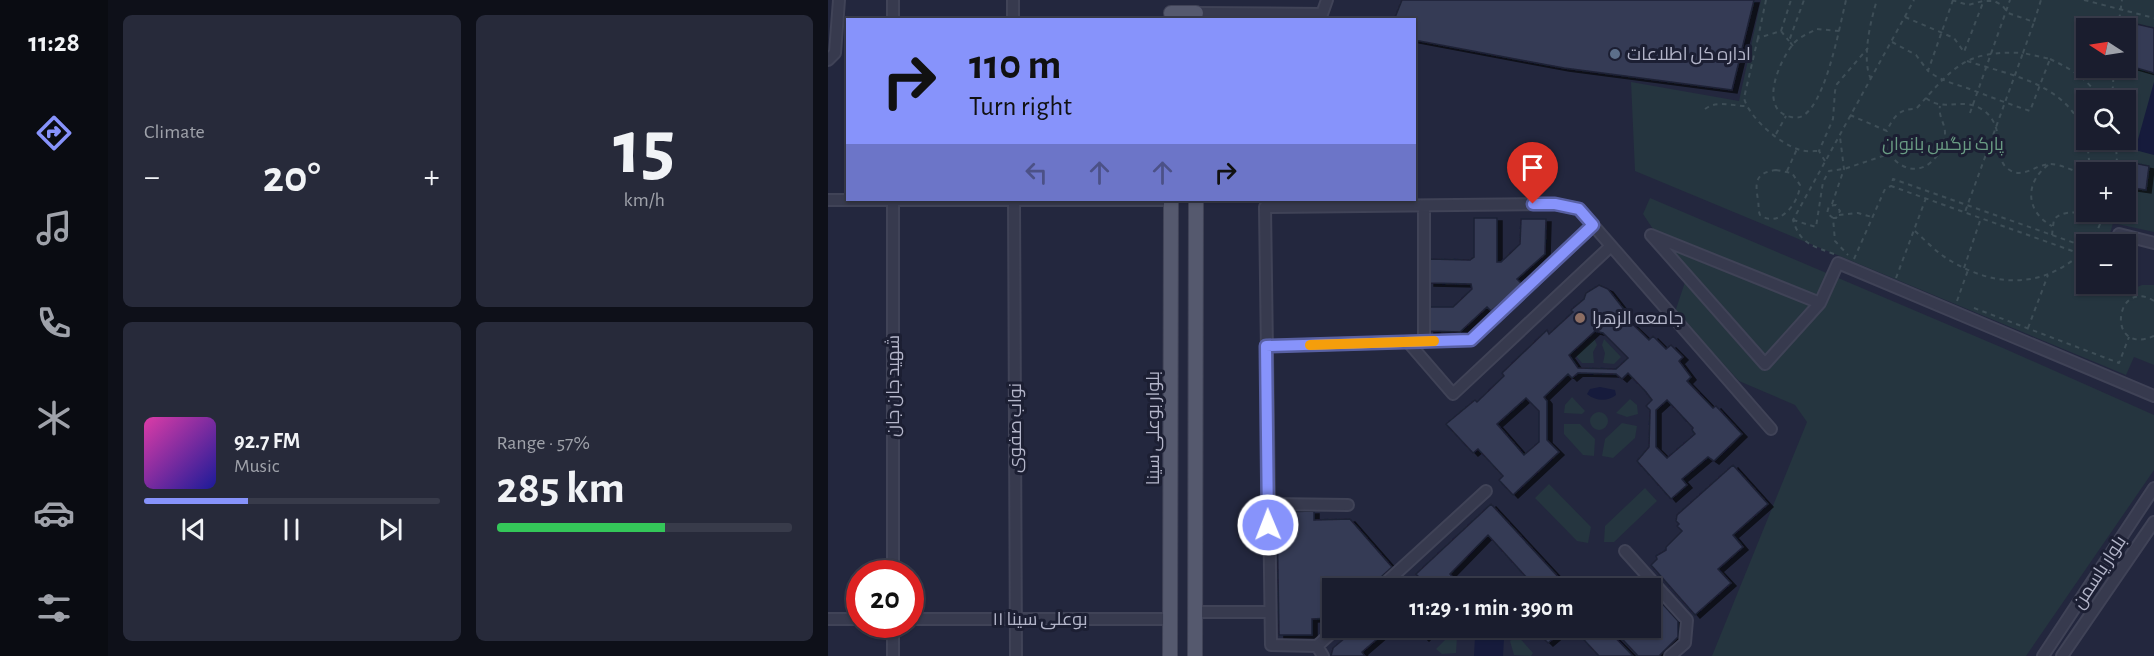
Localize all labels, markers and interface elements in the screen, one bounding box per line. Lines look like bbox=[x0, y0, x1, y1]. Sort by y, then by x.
north arrow bbox=[2076, 18, 2136, 78]
map controls bbox=[2076, 18, 2136, 294]
text: 11:28 bbox=[28, 29, 80, 56]
icon: right bbox=[870, 42, 948, 120]
text: 110 m bbox=[969, 44, 1061, 86]
place label: اداره کل اطلاعات bbox=[1627, 46, 1751, 65]
marker: اداره کل اطلاعات bbox=[1608, 47, 1622, 61]
button: search bbox=[2076, 90, 2136, 150]
text: Turn right bbox=[969, 93, 1072, 120]
text: 15 bbox=[613, 110, 675, 188]
icon: directions bbox=[33, 112, 75, 154]
text: Climate bbox=[144, 122, 205, 142]
park label: پارک نرگس بانوان bbox=[1882, 136, 2004, 156]
pin bbox=[1507, 142, 1558, 204]
icon: arrive bbox=[1516, 151, 1549, 184]
text: 20° bbox=[263, 155, 321, 200]
icon: left bbox=[1020, 156, 1053, 189]
icon: ahead bbox=[1083, 156, 1116, 189]
icon: ahead bbox=[1146, 156, 1179, 189]
icon: right bbox=[1209, 156, 1242, 189]
text: − bbox=[144, 161, 160, 194]
text: + bbox=[424, 161, 439, 194]
button: + bbox=[2076, 162, 2136, 222]
text: km/h bbox=[624, 190, 665, 210]
icon: music bbox=[33, 207, 75, 249]
button: − bbox=[2076, 234, 2136, 294]
icon: phone bbox=[33, 302, 75, 344]
place label: جامعه الزهرا bbox=[1592, 310, 1683, 329]
marker: جامعه الزهرا bbox=[1573, 311, 1587, 325]
street label: شهید جان جان bbox=[884, 335, 904, 437]
street label: بلوار بوعلی سینا bbox=[1145, 371, 1164, 485]
street label: نواب صفوی bbox=[1007, 383, 1026, 473]
icon: climate bbox=[33, 397, 75, 439]
text: 92.7 FM bbox=[234, 430, 300, 452]
text: Range · 57% bbox=[497, 433, 590, 453]
text: Music bbox=[234, 456, 280, 476]
text: 285 km bbox=[497, 466, 625, 511]
icon: car bbox=[33, 492, 75, 534]
position arrow bbox=[1236, 493, 1300, 557]
icon: previous bbox=[177, 513, 210, 546]
icon: pause bbox=[275, 513, 308, 546]
icon: next bbox=[374, 513, 407, 546]
street label: بلوار یاسمن bbox=[2070, 533, 2131, 613]
speed limit sign: 20 bbox=[846, 560, 924, 638]
icon: filters bbox=[33, 587, 75, 629]
text: 11:29 · 1 min · 390 m bbox=[1409, 597, 1574, 619]
street label: بوعلی سینا ۱۱ bbox=[992, 611, 1088, 630]

